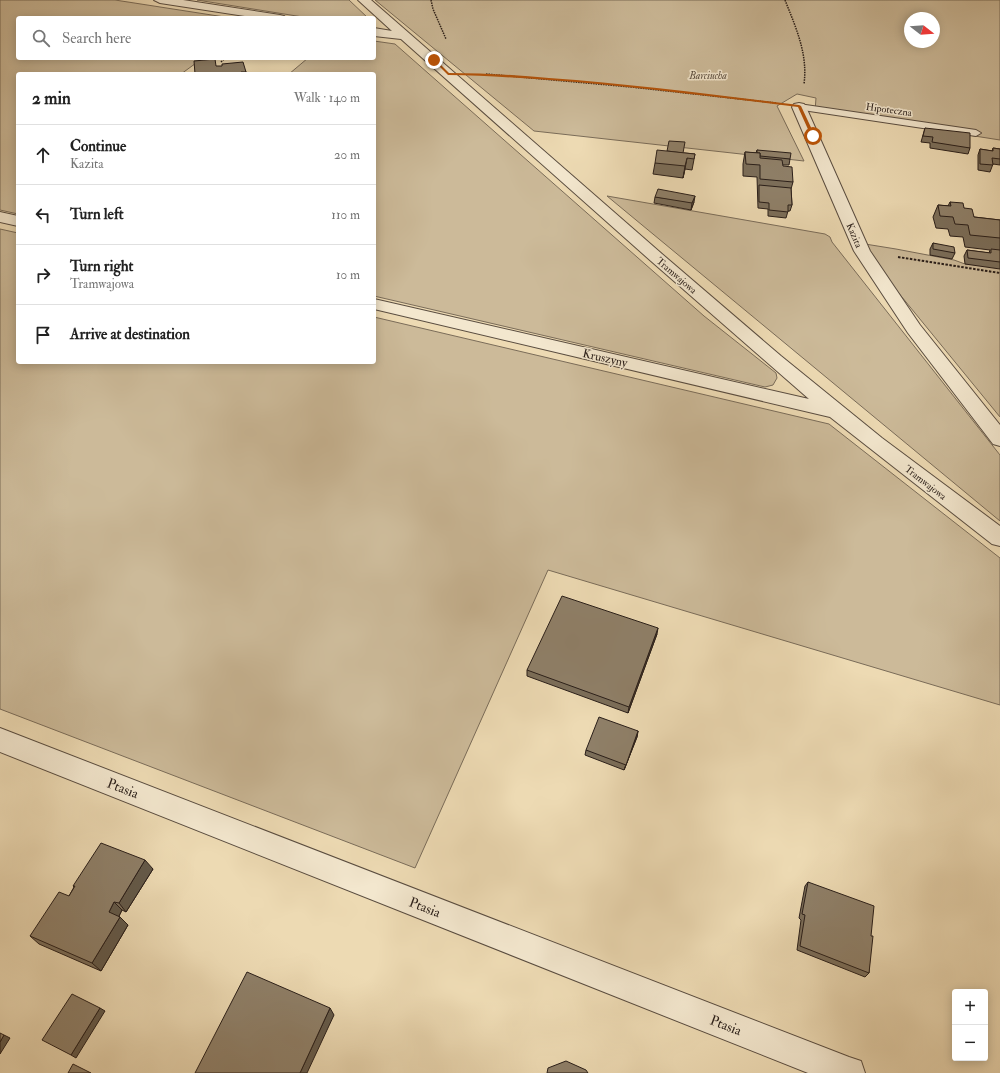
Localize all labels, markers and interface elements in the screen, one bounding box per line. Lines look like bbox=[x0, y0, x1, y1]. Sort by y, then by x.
north arrow bbox=[904, 12, 940, 48]
search box bbox=[16, 16, 376, 60]
icon: search bbox=[30, 27, 52, 49]
text: Search here bbox=[62, 29, 131, 48]
route end bbox=[425, 51, 443, 69]
park label: Barciucha bbox=[688, 70, 727, 82]
text: 2 min bbox=[32, 88, 71, 109]
text: Walk · 140 m bbox=[294, 90, 360, 106]
street label: Hipoteczna bbox=[865, 101, 913, 120]
route start bbox=[804, 127, 822, 145]
text: Continue bbox=[70, 137, 126, 156]
icon: ahead bbox=[32, 144, 54, 166]
text: 20 m bbox=[334, 147, 360, 163]
text: Kazita bbox=[70, 156, 104, 172]
icon: left bbox=[32, 204, 54, 226]
text: Turn left bbox=[70, 205, 124, 224]
text: 110 m bbox=[331, 207, 360, 223]
street label: Kazita bbox=[843, 221, 865, 250]
street label: Tramwajowa bbox=[653, 255, 700, 298]
text: Turn right bbox=[70, 257, 133, 276]
icon: right bbox=[32, 264, 54, 286]
text: 10 m bbox=[336, 267, 360, 283]
text: Tramwajowa bbox=[70, 276, 134, 292]
icon: arrive bbox=[32, 324, 54, 346]
text: Arrive at destination bbox=[70, 325, 190, 344]
street label: Kruszyny bbox=[581, 346, 629, 371]
street label: Tramwajowa bbox=[902, 463, 949, 504]
street label: Ptasia bbox=[105, 775, 141, 802]
street label: Ptasia bbox=[407, 894, 443, 921]
map controls bbox=[952, 989, 988, 1061]
button: + bbox=[952, 989, 988, 1025]
street label: Ptasia bbox=[708, 1012, 744, 1039]
button: − bbox=[952, 1025, 988, 1061]

